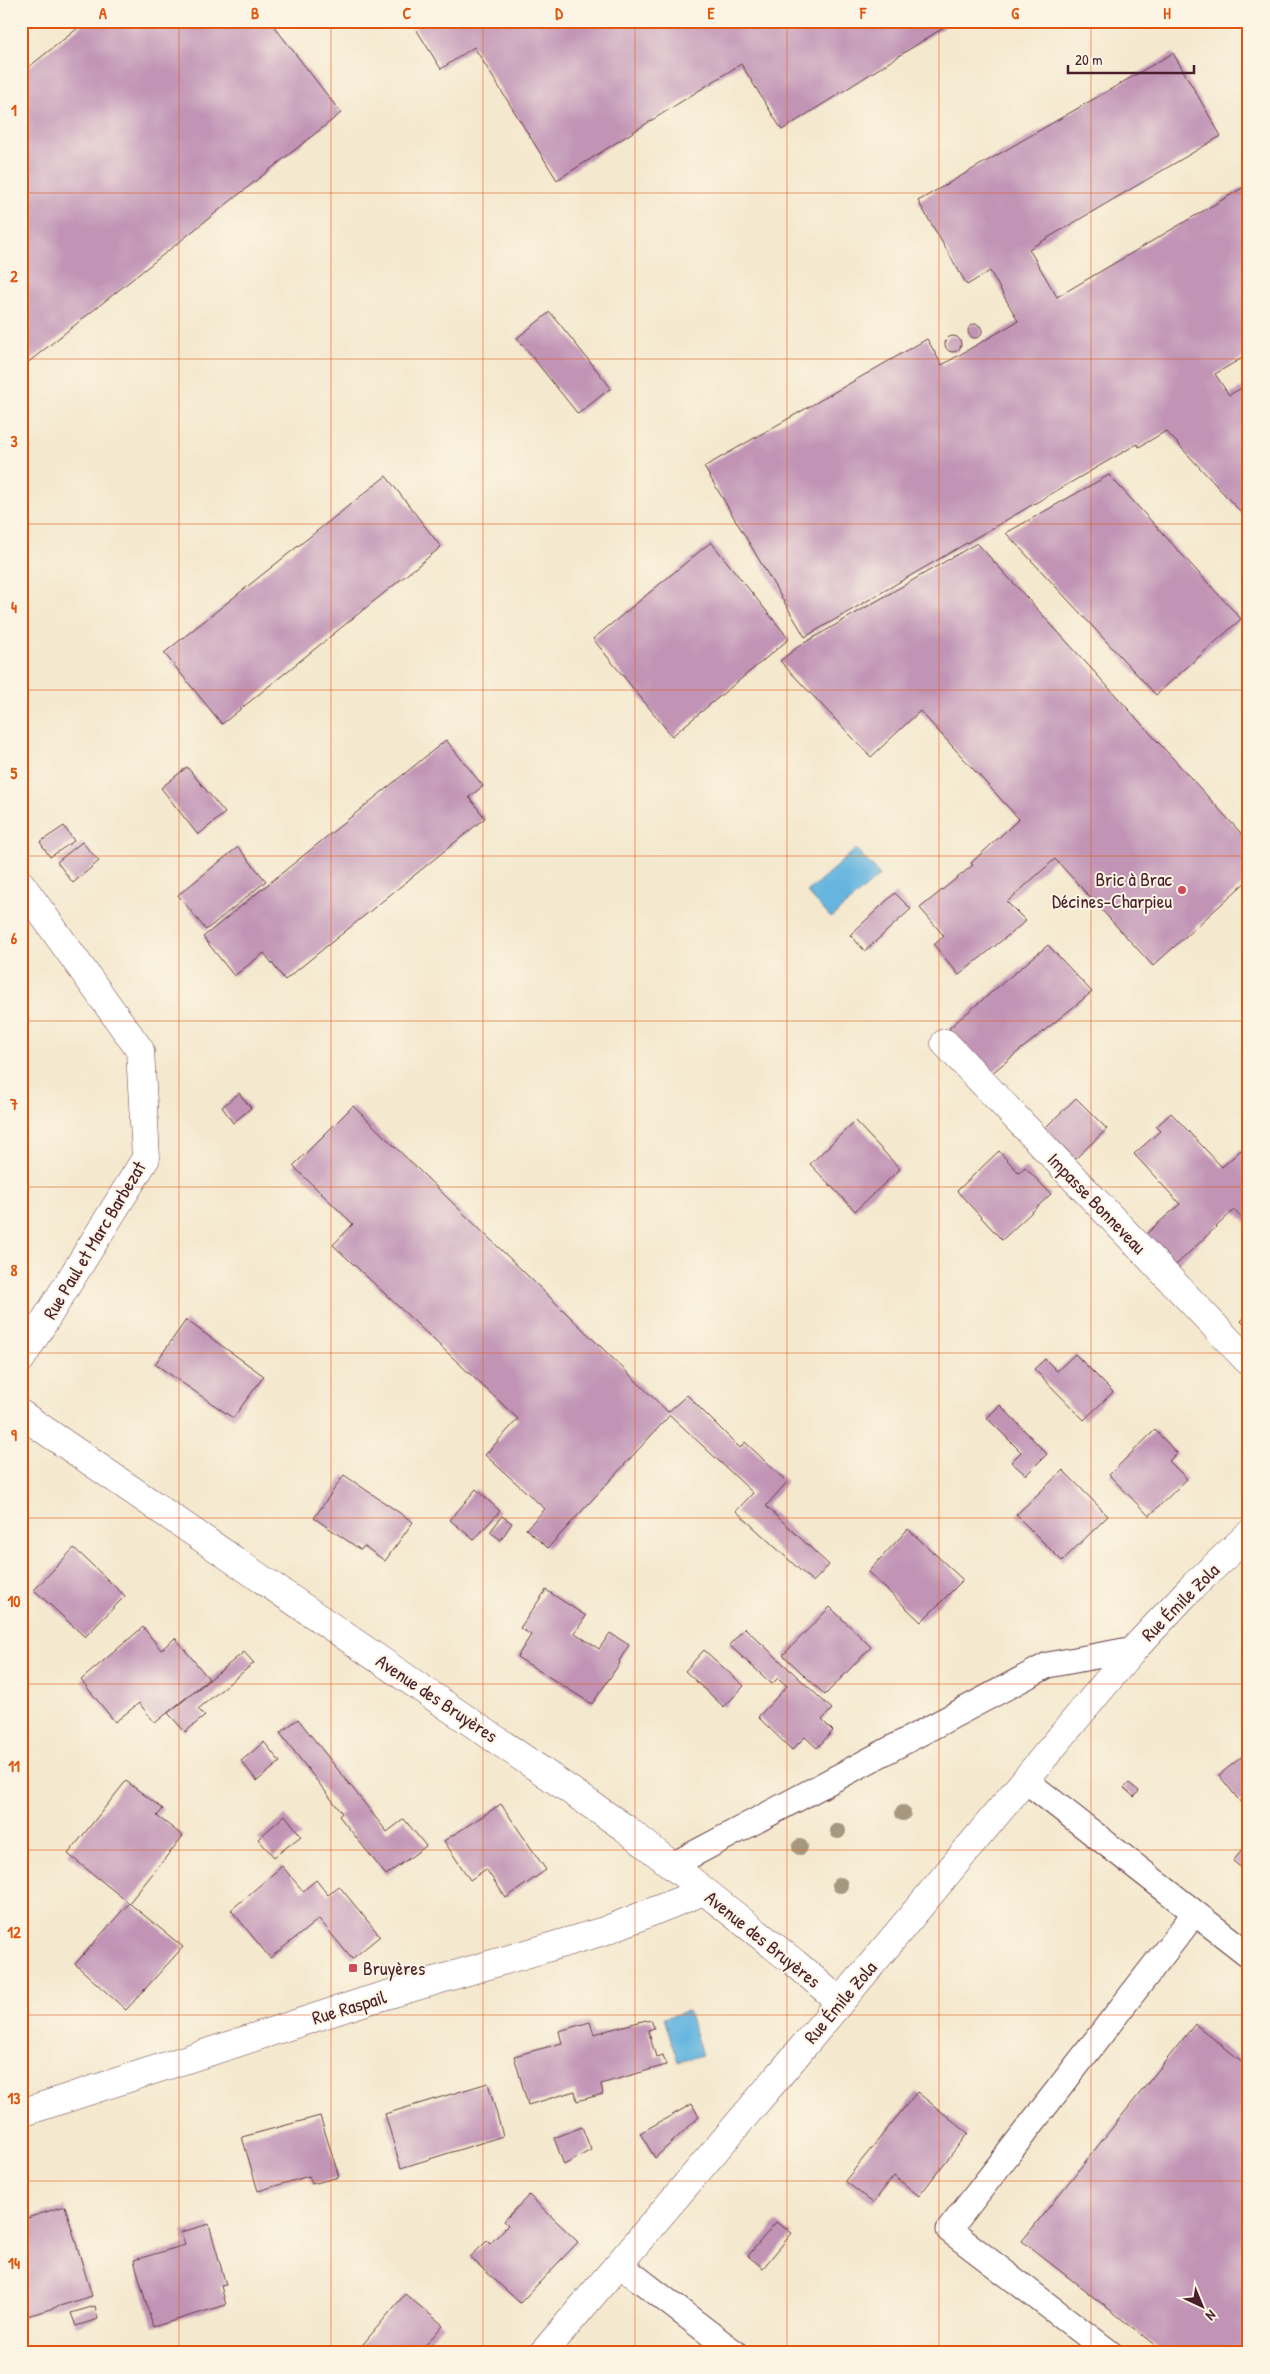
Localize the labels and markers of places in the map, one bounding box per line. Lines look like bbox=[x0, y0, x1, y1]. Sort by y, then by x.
place label: Bric à Brac Décines-Charpieu bbox=[1052, 866, 1173, 914]
marker: Bric à Brac Décines-Charpieu bbox=[1176, 884, 1188, 896]
place label: Bruyères bbox=[363, 1955, 425, 1981]
marker: Bruyères bbox=[347, 1962, 359, 1974]

